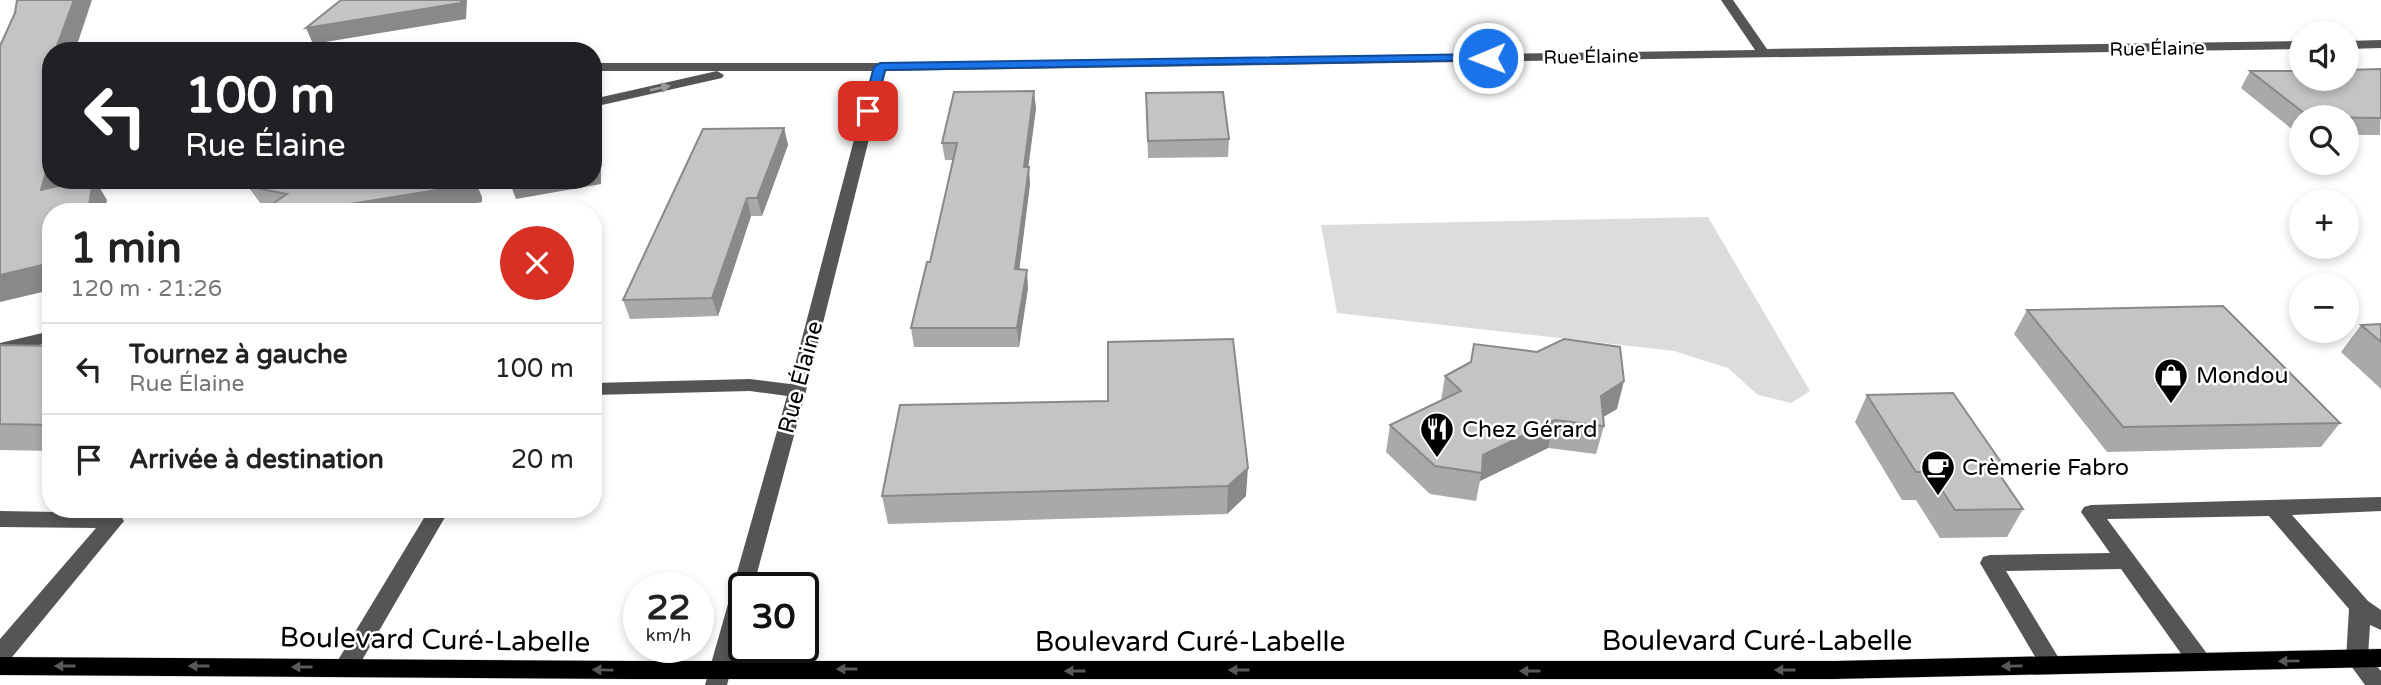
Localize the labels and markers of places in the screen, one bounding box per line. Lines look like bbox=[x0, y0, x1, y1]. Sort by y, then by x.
pin bbox=[838, 81, 898, 141]
shop icon: Mondou bbox=[2152, 356, 2190, 405]
place label: Mondou bbox=[2196, 362, 2288, 390]
restaurant icon: Chez Gérard bbox=[1418, 410, 1456, 459]
place label: Chez Gérard bbox=[1462, 416, 1598, 444]
cafe icon: Crèmerie Fabro bbox=[1919, 448, 1957, 497]
place label: Crèmerie Fabro bbox=[1962, 454, 2129, 482]

